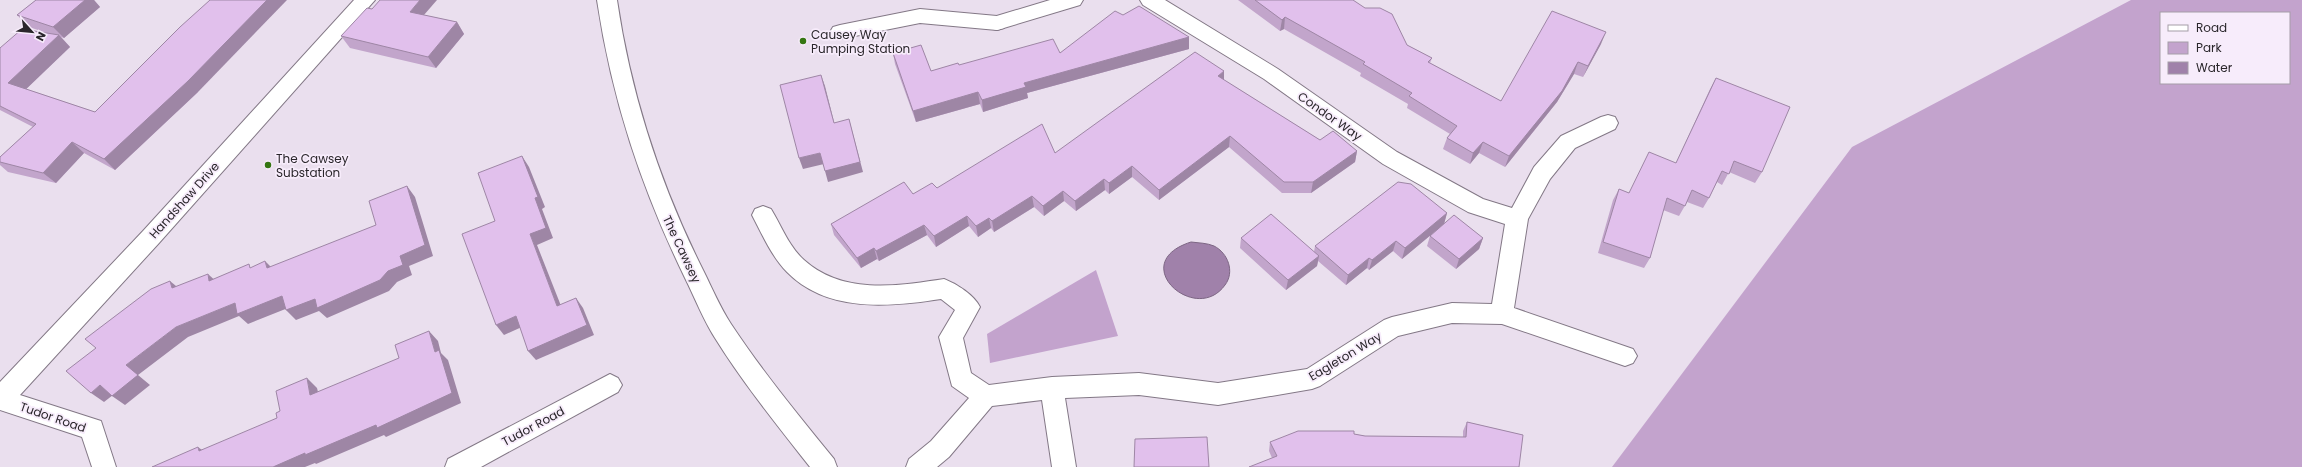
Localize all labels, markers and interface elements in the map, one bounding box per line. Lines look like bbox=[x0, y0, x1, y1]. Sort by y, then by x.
north arrow bbox=[12, 12, 52, 52]
legend bbox=[2160, 12, 2290, 84]
text: Road bbox=[2196, 19, 2227, 36]
place label: Causey Way Pumping Station bbox=[811, 26, 910, 57]
text: N bbox=[32, 29, 50, 44]
marker: Causey Way Pumping Station bbox=[798, 36, 808, 46]
text: Park bbox=[2196, 39, 2223, 56]
text: Water bbox=[2196, 59, 2233, 76]
street label: Condor Way bbox=[1295, 88, 1366, 145]
place label: The Cawsey Substation bbox=[276, 150, 349, 181]
street label: Handshaw Drive bbox=[145, 158, 223, 242]
marker: The Cawsey Substation bbox=[263, 160, 273, 170]
street label: The Cawsey bbox=[659, 213, 705, 286]
street label: Eagleton Way bbox=[1305, 327, 1385, 384]
street label: Tudor Road bbox=[18, 398, 88, 436]
street label: Tudor Road bbox=[499, 402, 567, 450]

